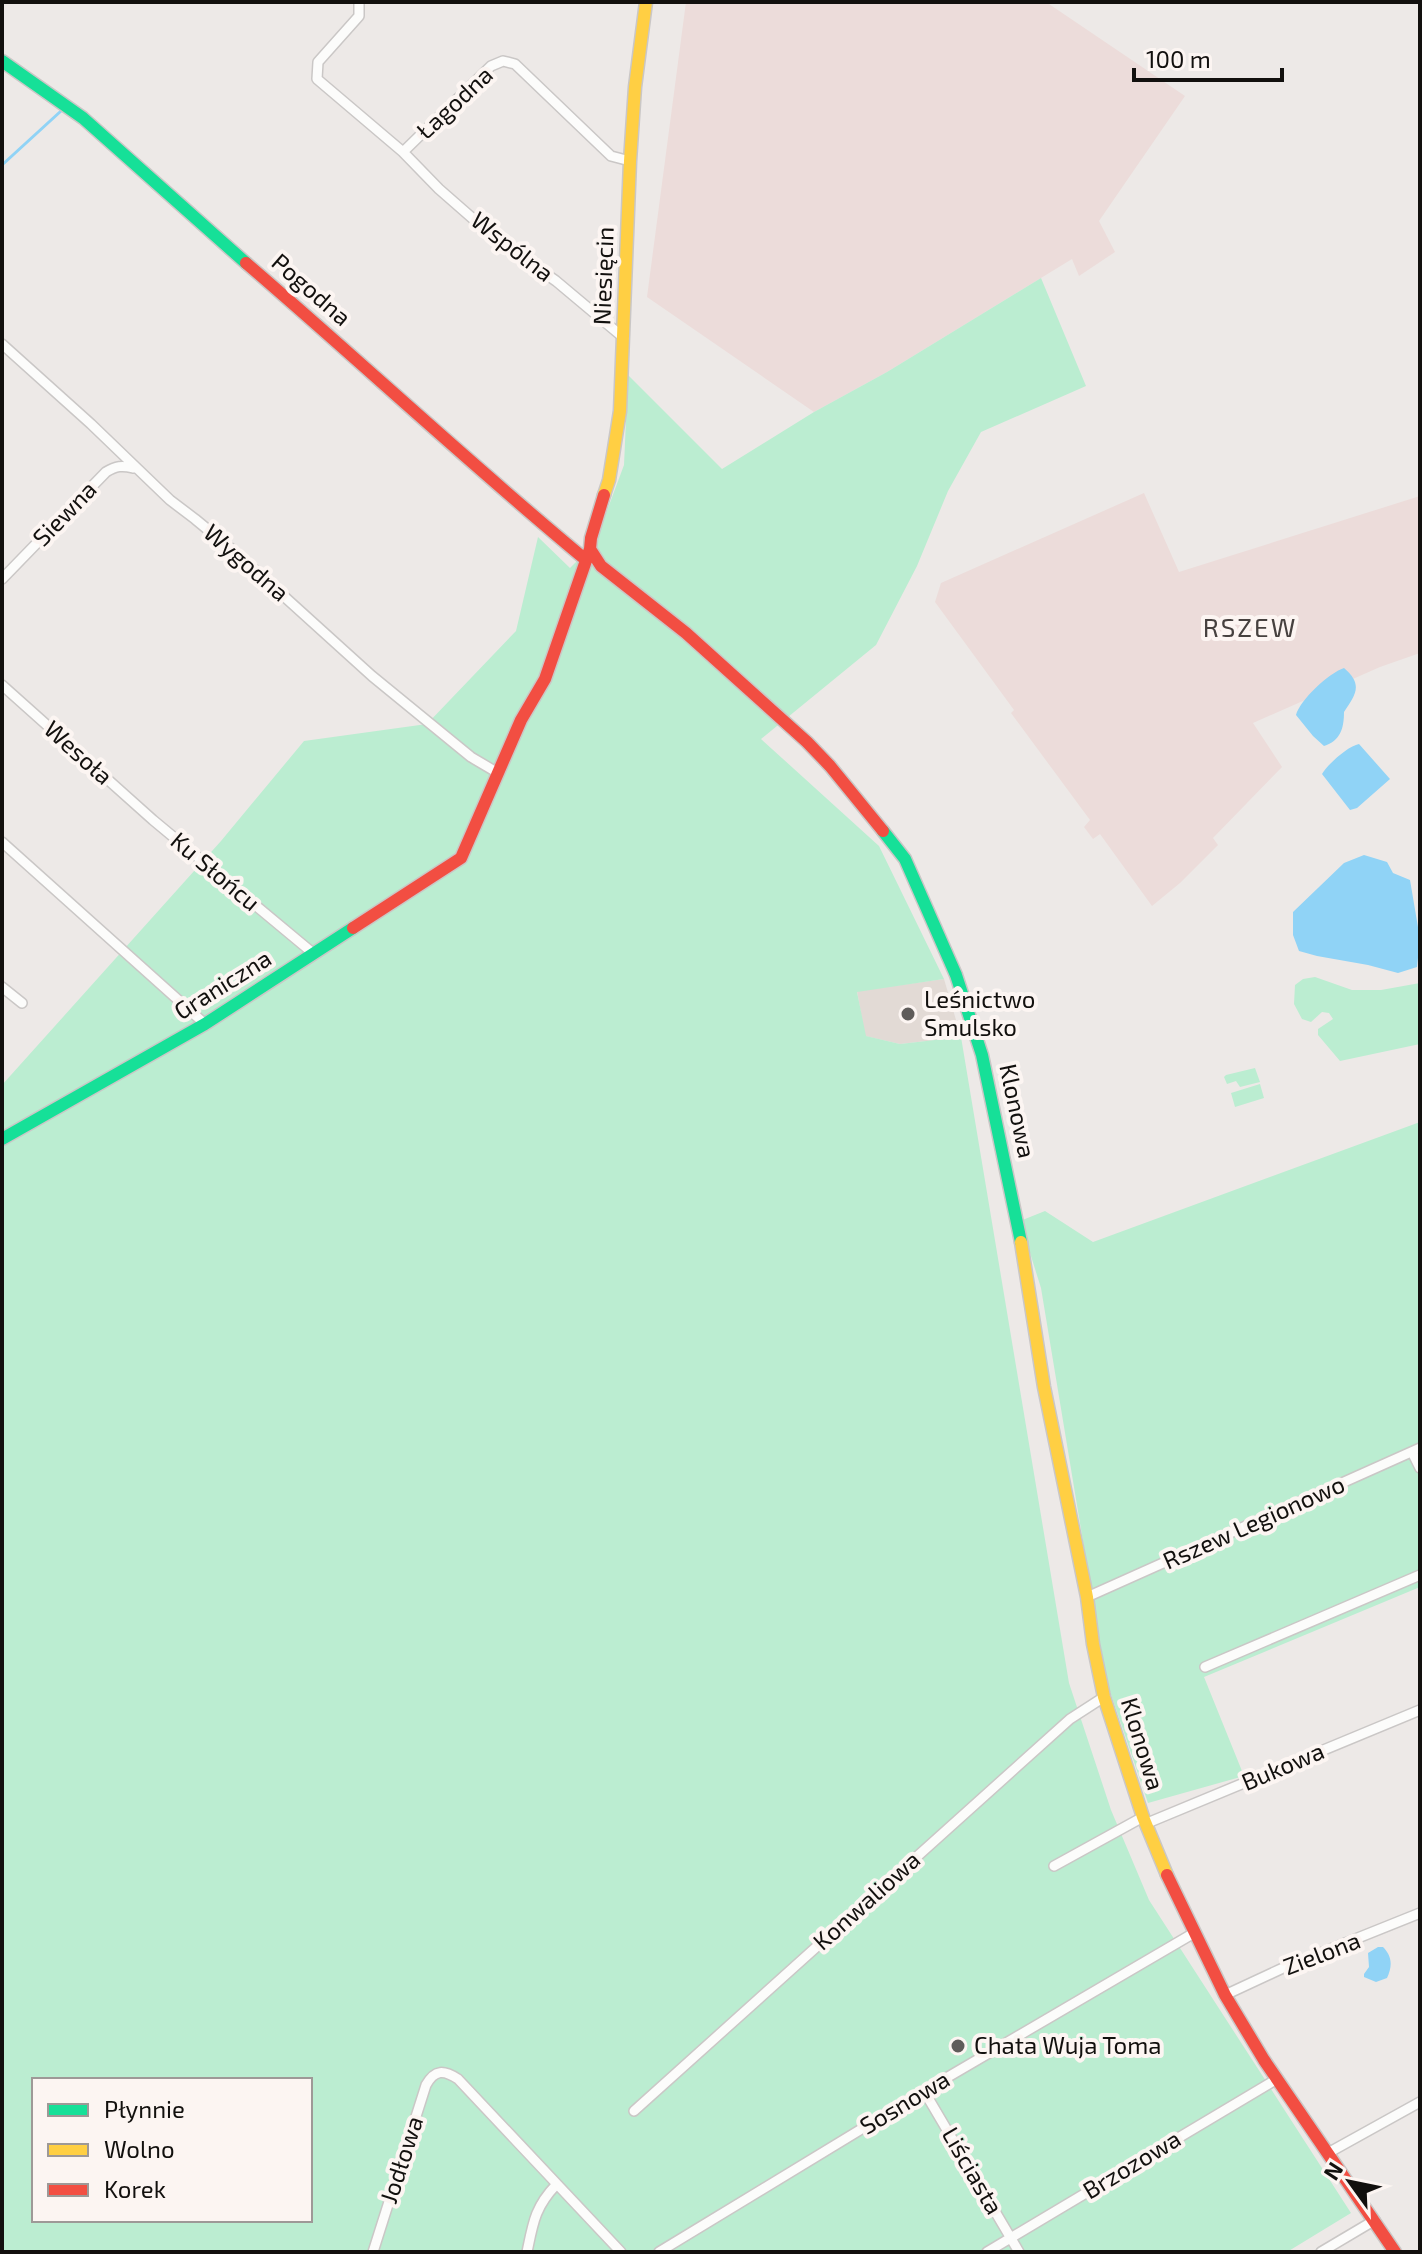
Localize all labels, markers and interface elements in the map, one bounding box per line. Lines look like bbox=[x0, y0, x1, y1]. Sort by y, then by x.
scale bar bbox=[1134, 32, 1282, 82]
text: 100 m bbox=[1146, 44, 1211, 73]
street label: Łagodna bbox=[410, 59, 498, 144]
street label: Wspólna bbox=[466, 205, 560, 287]
street label: Niesięcin bbox=[586, 226, 619, 326]
street label: Pogodna bbox=[266, 247, 358, 331]
street label: Siewna bbox=[26, 474, 102, 552]
street label: Wygodna bbox=[199, 517, 295, 607]
district label: RSZEW bbox=[1203, 611, 1297, 642]
street label: Wesoła bbox=[39, 714, 119, 790]
street label: Ku Słońcu bbox=[165, 825, 266, 916]
street label: Graniczna bbox=[168, 943, 276, 1025]
place label: Leśnictwo Smulsko bbox=[924, 984, 1035, 1041]
marker: Leśnictwo Smulsko bbox=[899, 1005, 917, 1023]
street label: Klonowa bbox=[994, 1061, 1043, 1160]
street label: Rszew Legionowo bbox=[1158, 1469, 1349, 1575]
street label: Klonowa bbox=[1116, 1694, 1171, 1793]
street label: Bukowa bbox=[1237, 1735, 1328, 1796]
street label: Konwaliowa bbox=[807, 1844, 925, 1955]
street label: Zielona bbox=[1279, 1925, 1364, 1981]
place label: Chata Wuja Toma bbox=[974, 2030, 1161, 2059]
marker: Chata Wuja Toma bbox=[949, 2037, 967, 2055]
street label: Sosnowa bbox=[854, 2064, 954, 2140]
legend bbox=[32, 2078, 312, 2222]
text: Płynnie bbox=[104, 2094, 185, 2123]
street label: Jodłowa bbox=[373, 2112, 428, 2207]
street label: Liściasta bbox=[937, 2121, 1010, 2219]
street label: Brzozowa bbox=[1077, 2123, 1185, 2204]
text: Wolno bbox=[104, 2134, 175, 2163]
north arrow bbox=[1310, 2142, 1390, 2222]
text: N bbox=[1317, 2157, 1348, 2184]
text: Korek bbox=[104, 2174, 166, 2203]

